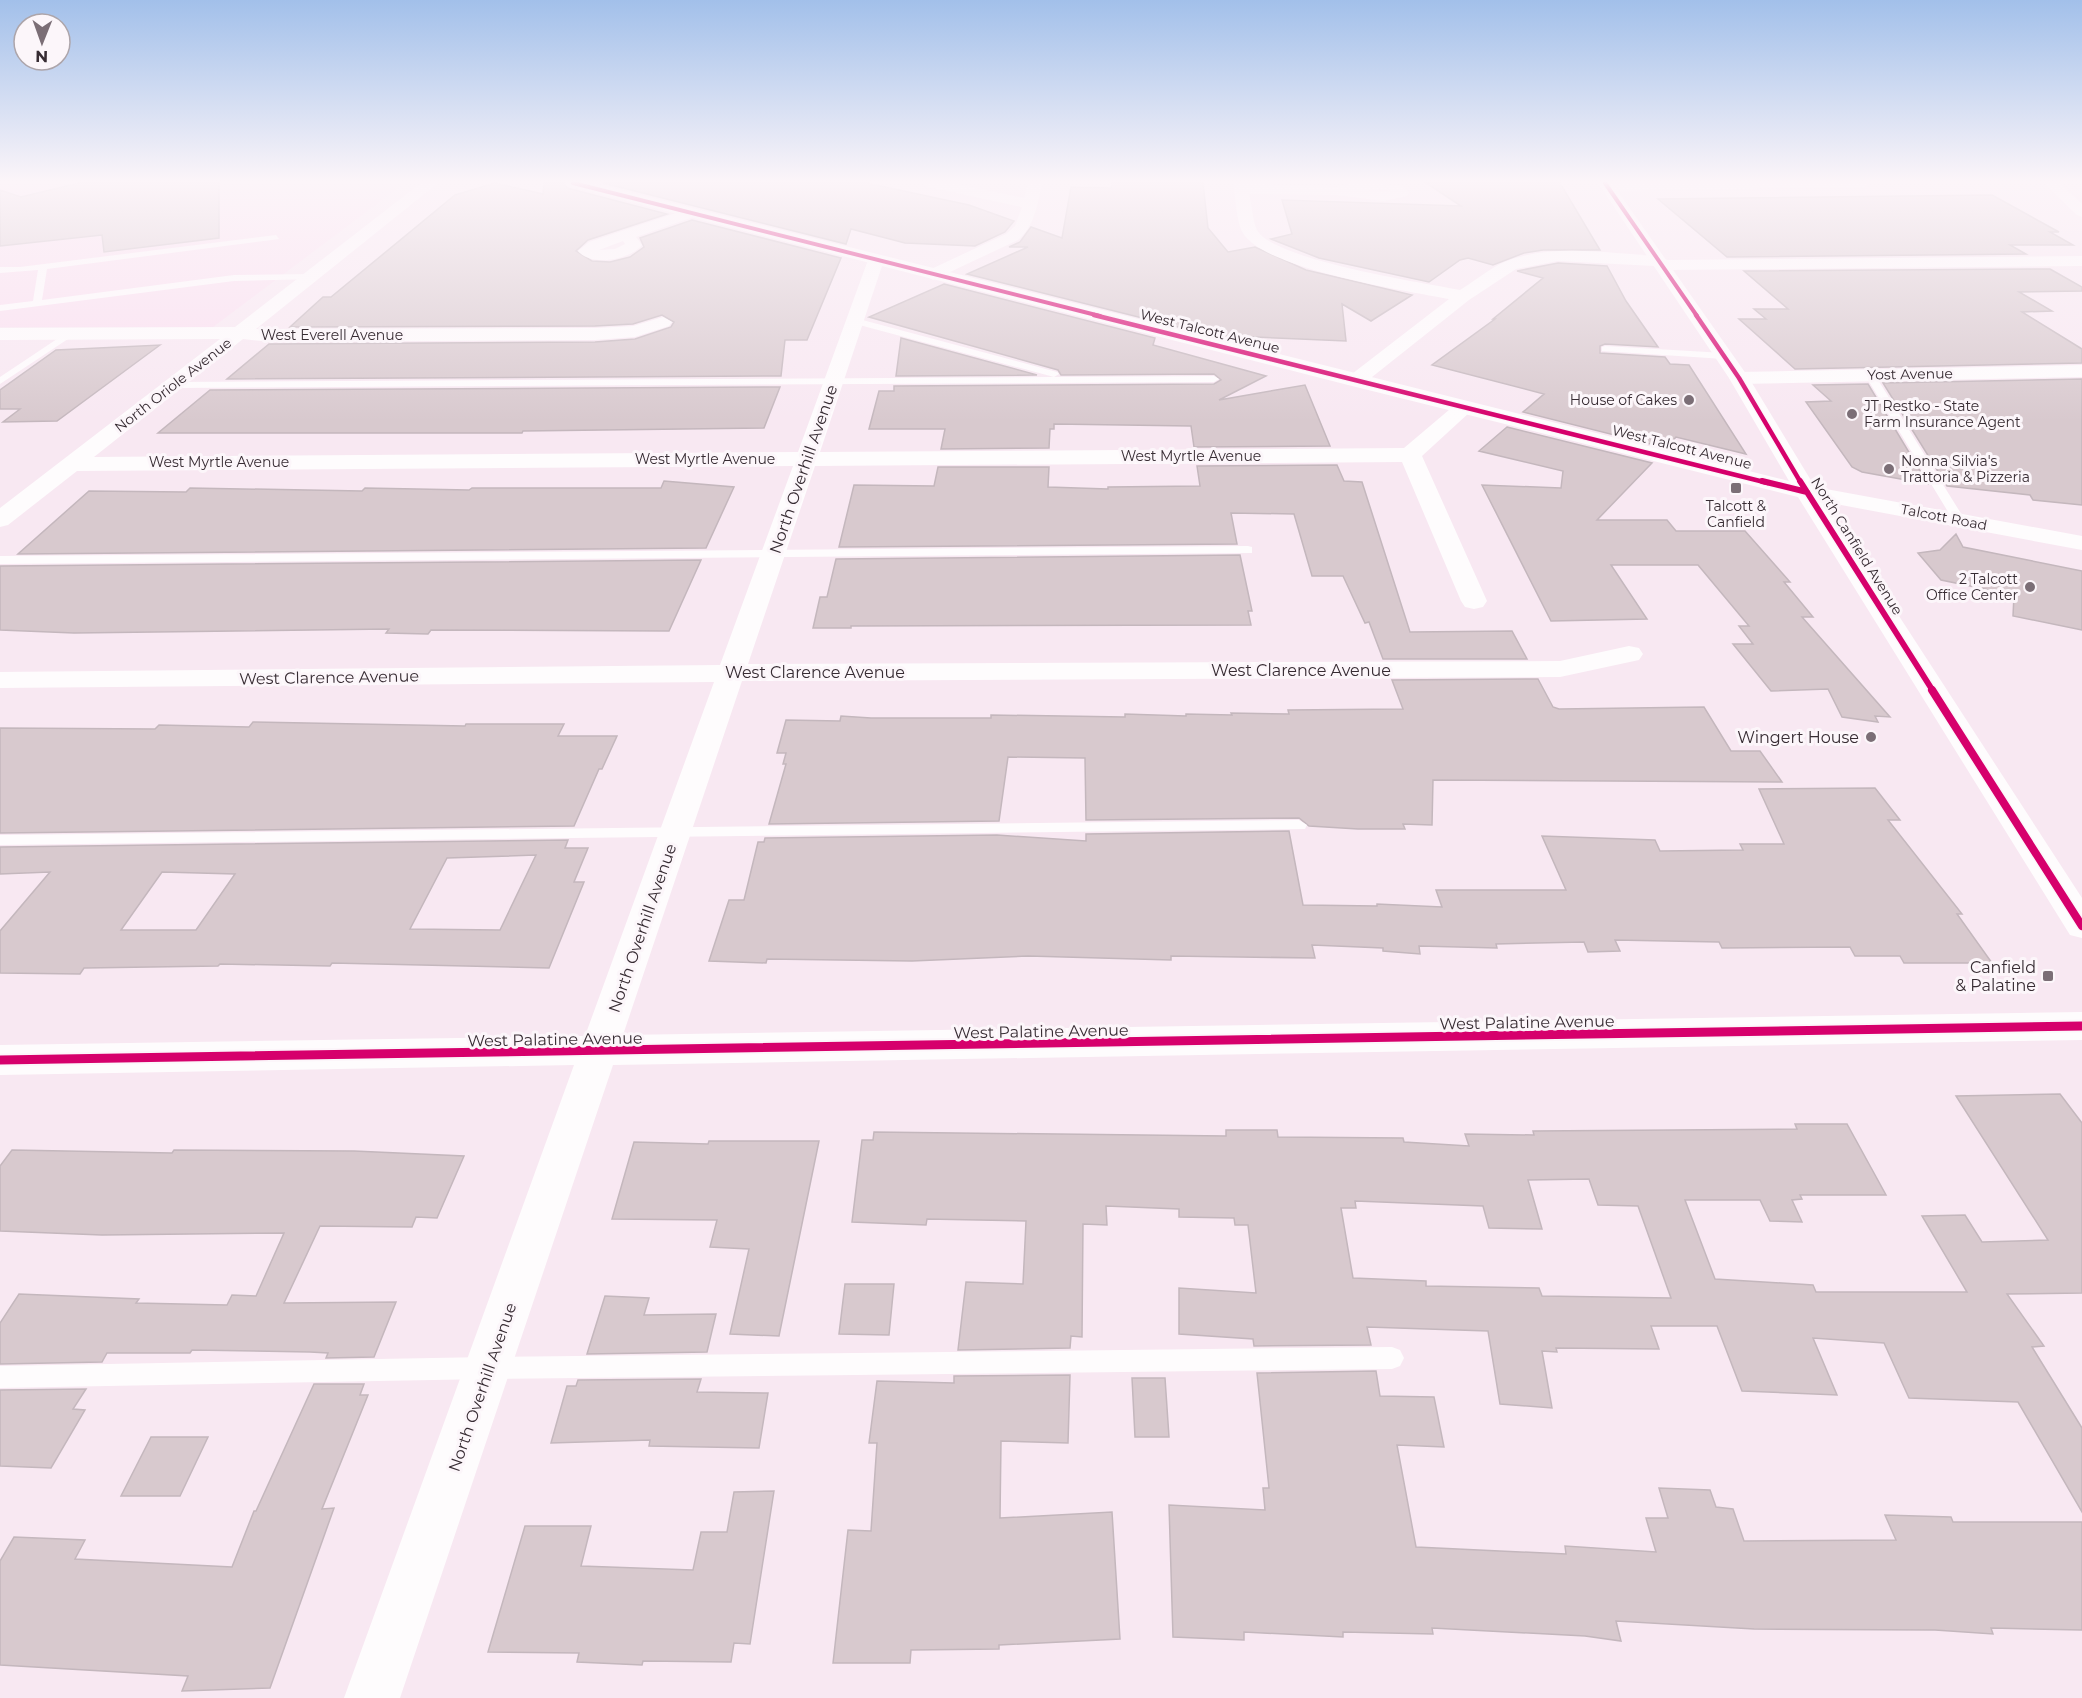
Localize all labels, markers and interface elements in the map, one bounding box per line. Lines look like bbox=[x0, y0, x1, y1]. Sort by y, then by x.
north arrow bbox=[12, 12, 72, 72]
text: N bbox=[35, 47, 48, 66]
street label: West Talcott Avenue bbox=[1138, 305, 1282, 357]
street label: West Everell Avenue bbox=[261, 326, 403, 344]
street label: North Oriole Avenue bbox=[111, 334, 235, 436]
street label: Yost Avenue bbox=[1867, 364, 1953, 384]
street label: North Overhill Avenue bbox=[766, 382, 841, 556]
place label: House of Cakes bbox=[1570, 391, 1677, 409]
marker: House of Cakes bbox=[1682, 393, 1696, 407]
place label: JT Restko - State Farm Insurance Agent bbox=[1863, 397, 2021, 431]
marker: JT Restko - State Farm Insurance Agent bbox=[1845, 407, 1859, 421]
street label: West Talcott Avenue bbox=[1610, 421, 1754, 473]
street label: West Myrtle Avenue bbox=[1121, 447, 1261, 465]
street label: West Myrtle Avenue bbox=[635, 450, 775, 468]
place label: Nonna Silvia's Trattoria & Pizzeria bbox=[1901, 452, 2030, 486]
street label: West Myrtle Avenue bbox=[149, 453, 289, 471]
marker: Nonna Silvia's Trattoria & Pizzeria bbox=[1882, 462, 1896, 476]
street label: North Canfield Avenue bbox=[1807, 474, 1907, 618]
marker: Talcott & Canfield bbox=[1729, 481, 1743, 495]
place label: Talcott & Canfield bbox=[1706, 497, 1767, 531]
street label: Talcott Road bbox=[1899, 500, 1989, 534]
place label: 2 Talcott Office Center bbox=[1926, 570, 2018, 604]
marker: 2 Talcott Office Center bbox=[2023, 580, 2037, 594]
street label: West Clarence Avenue bbox=[1211, 661, 1391, 680]
street label: West Clarence Avenue bbox=[725, 663, 905, 682]
street label: West Clarence Avenue bbox=[239, 666, 419, 689]
place label: Wingert House bbox=[1737, 728, 1859, 747]
marker: Wingert House bbox=[1864, 730, 1878, 744]
street label: North Overhill Avenue bbox=[605, 841, 680, 1015]
place label: Canfield & Palatine bbox=[1955, 958, 2036, 995]
marker: Canfield & Palatine bbox=[2041, 969, 2055, 983]
street label: West Palatine Avenue bbox=[1439, 1011, 1615, 1034]
street label: West Palatine Avenue bbox=[953, 1020, 1129, 1043]
street label: West Palatine Avenue bbox=[467, 1028, 643, 1051]
street label: North Overhill Avenue bbox=[445, 1300, 520, 1474]

